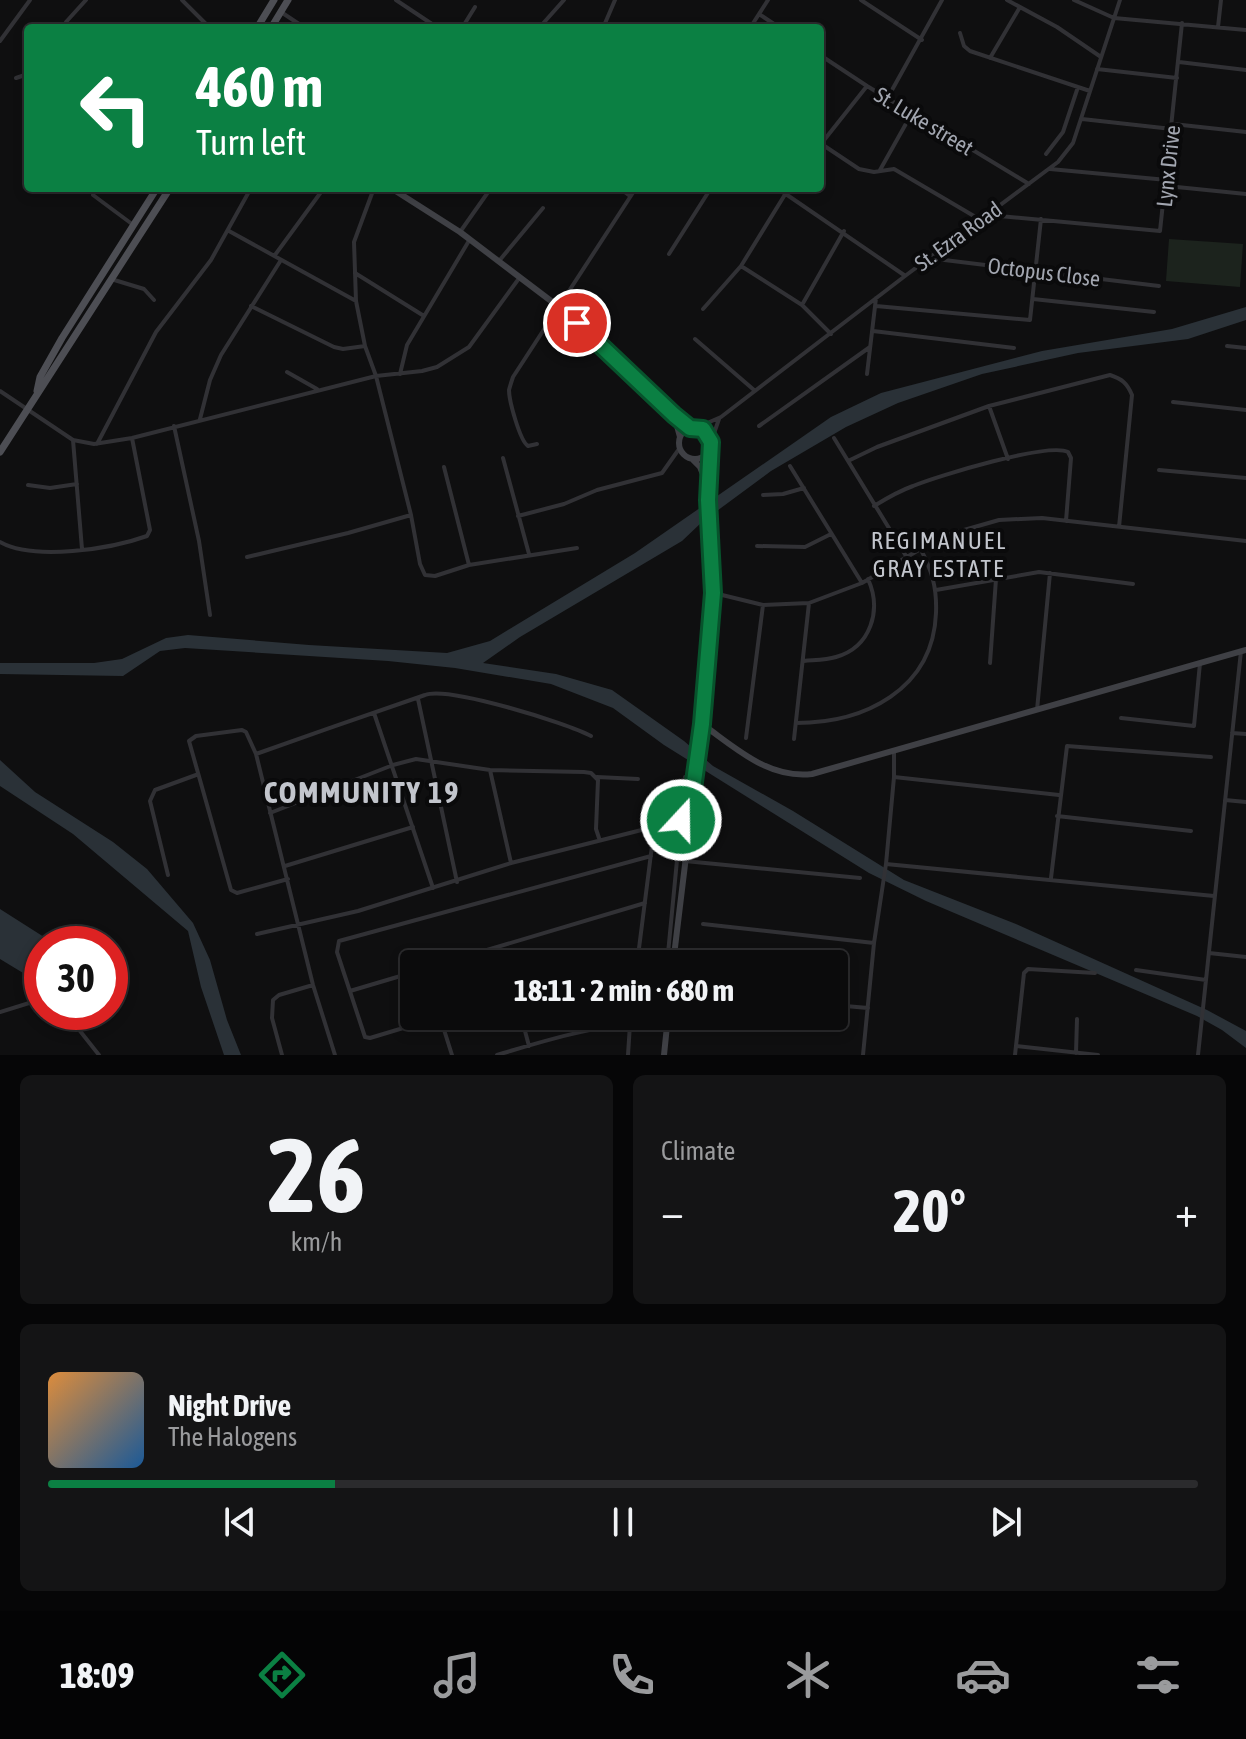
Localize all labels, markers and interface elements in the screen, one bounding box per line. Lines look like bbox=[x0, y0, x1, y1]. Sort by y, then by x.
text: 460 m bbox=[196, 55, 323, 119]
icon: left bbox=[64, 56, 168, 160]
street label: St. Luke street bbox=[870, 81, 978, 161]
text: Turn left bbox=[196, 121, 306, 163]
street label: Lynx Drive bbox=[1151, 124, 1185, 208]
street label: St. Ezra Road bbox=[909, 196, 1007, 276]
street label: Octopus Close bbox=[986, 252, 1102, 292]
pin bbox=[543, 289, 611, 357]
icon: arrive bbox=[555, 301, 599, 345]
district label: REGIMANUEL GRAY ESTATE bbox=[871, 527, 1007, 582]
district label: COMMUNITY 19 bbox=[264, 775, 460, 809]
position arrow bbox=[639, 778, 723, 862]
speed limit sign: 30 bbox=[24, 926, 128, 1030]
text: 18:11 · 2 min · 680 m bbox=[514, 973, 734, 1007]
text: 26 bbox=[268, 1115, 365, 1234]
text: Climate bbox=[661, 1136, 735, 1166]
text: 20° bbox=[893, 1176, 966, 1245]
text: − bbox=[661, 1186, 684, 1236]
text: + bbox=[1175, 1186, 1198, 1236]
text: km/h bbox=[291, 1227, 342, 1257]
text: Night Drive bbox=[168, 1388, 291, 1422]
text: The Halogens bbox=[168, 1422, 297, 1452]
icon: previous bbox=[218, 1500, 262, 1544]
icon: pause bbox=[601, 1500, 645, 1544]
icon: next bbox=[984, 1500, 1028, 1544]
icon: directions bbox=[254, 1647, 310, 1703]
icon: music bbox=[429, 1647, 485, 1703]
icon: phone bbox=[604, 1647, 660, 1703]
icon: climate bbox=[780, 1647, 836, 1703]
icon: car bbox=[955, 1647, 1011, 1703]
icon: filters bbox=[1130, 1647, 1186, 1703]
text: 18:09 bbox=[60, 1654, 134, 1696]

